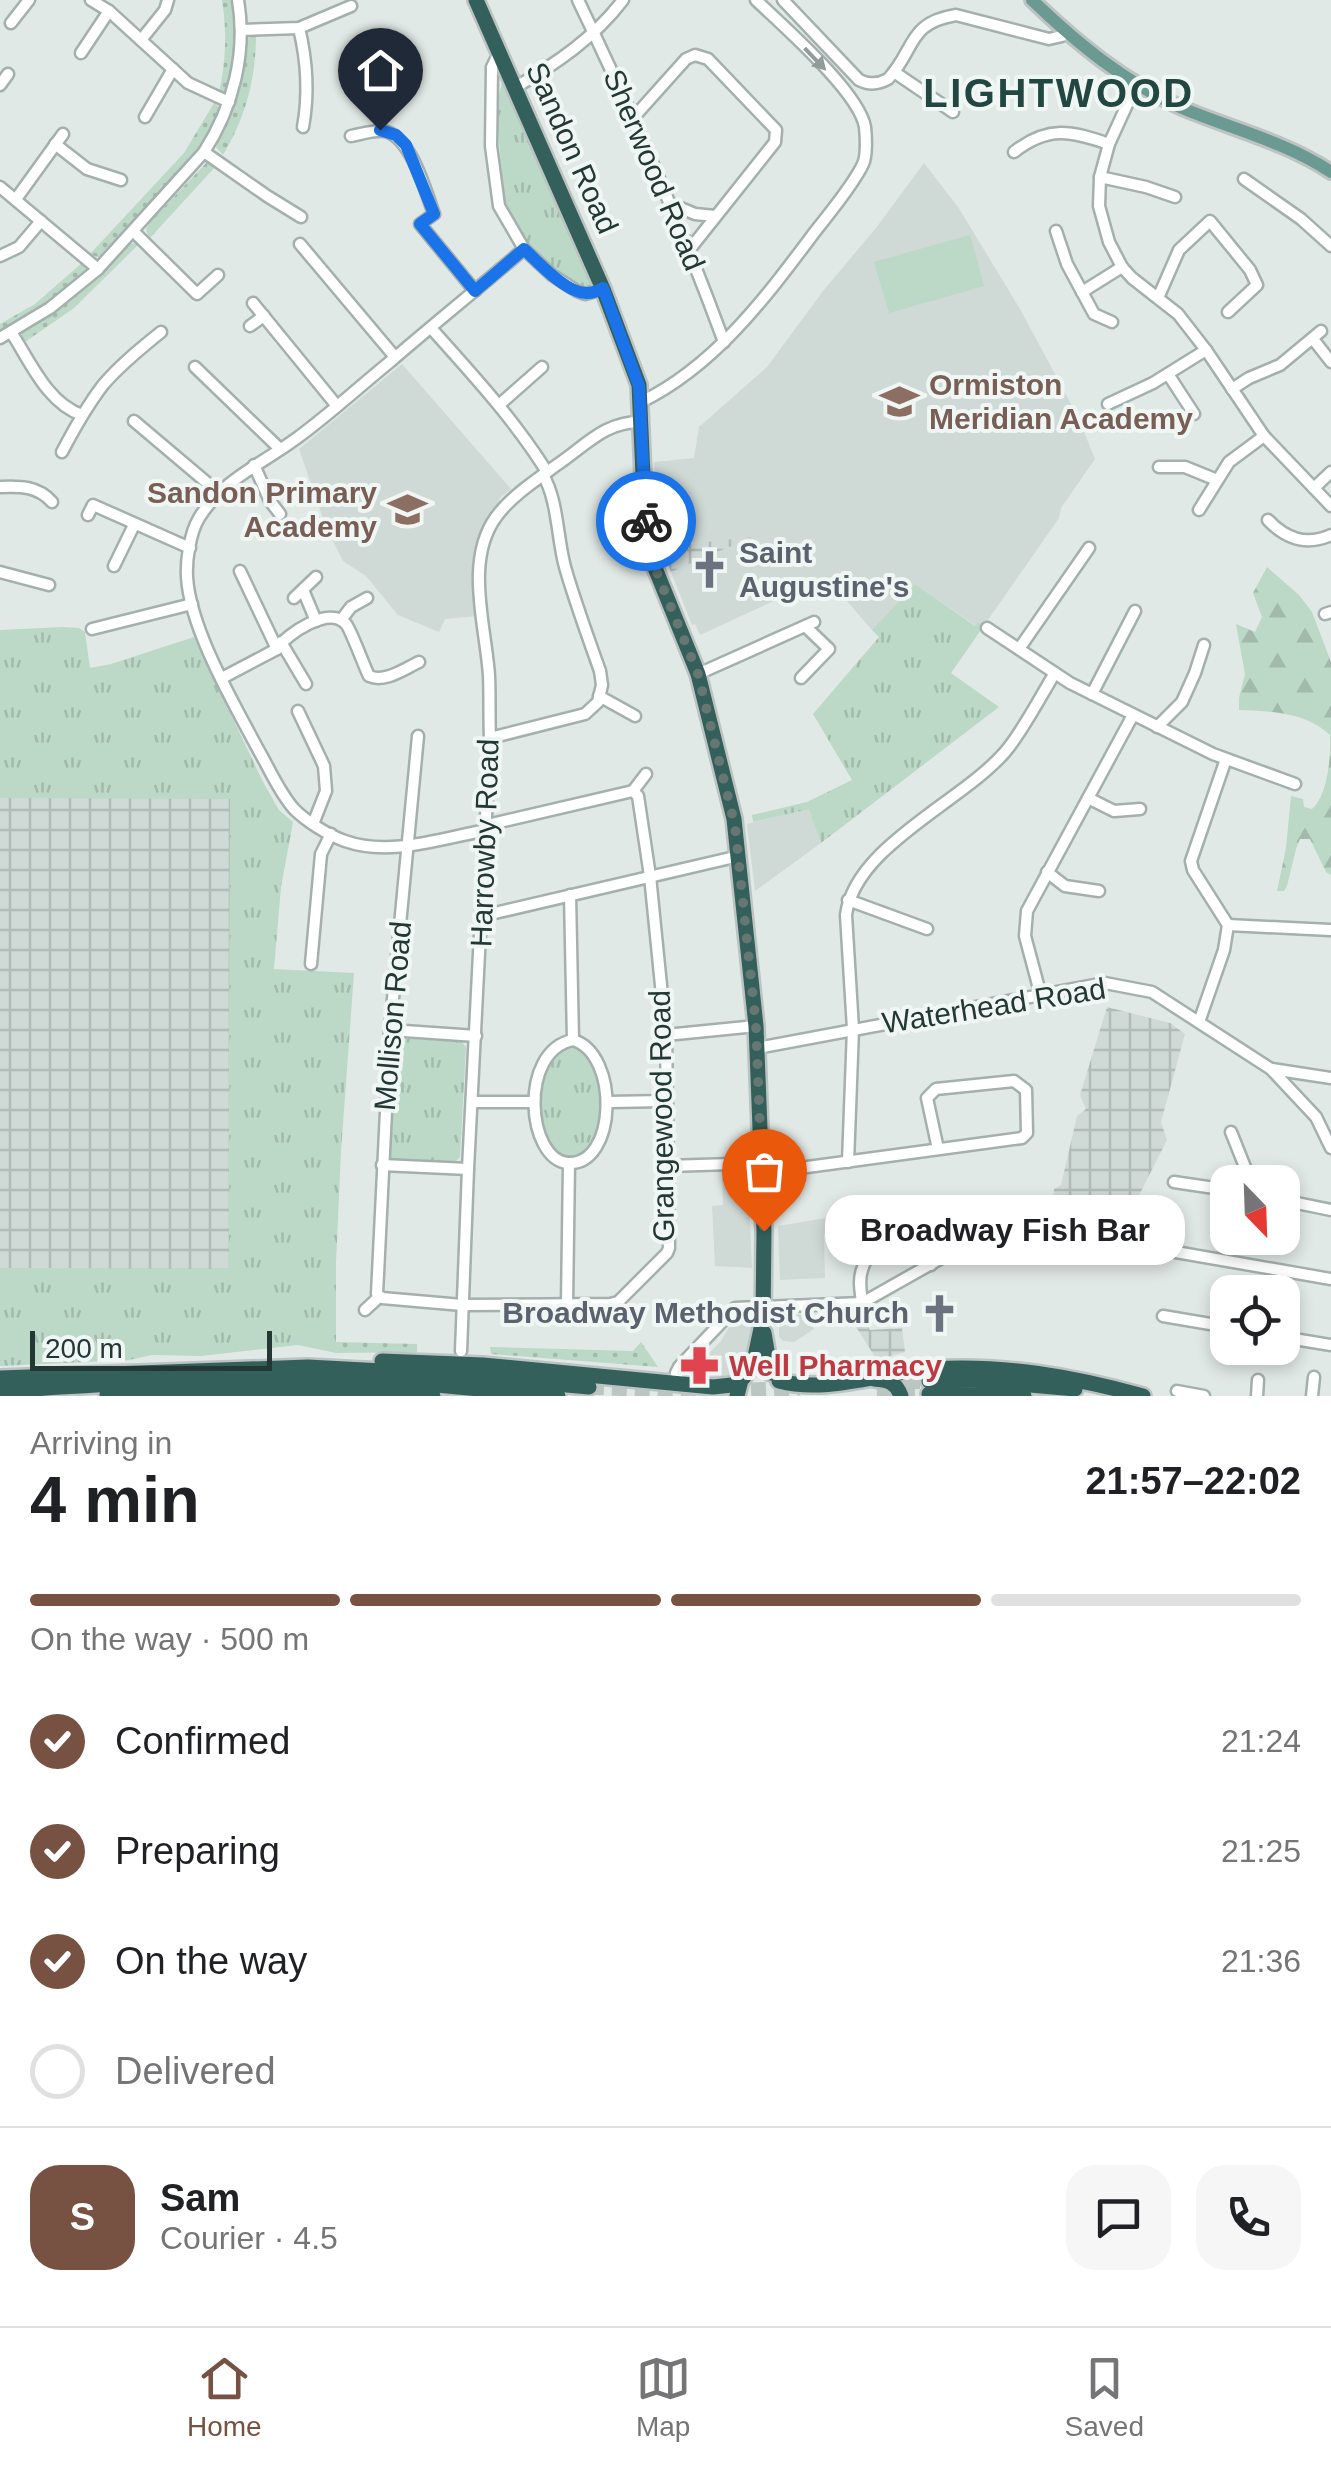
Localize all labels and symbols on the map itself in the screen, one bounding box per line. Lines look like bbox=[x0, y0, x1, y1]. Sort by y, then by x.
pin bbox=[338, 28, 423, 131]
one-way arrow bbox=[803, 47, 826, 71]
street label: Sandon Road bbox=[520, 57, 625, 238]
street label: Sherwood Road bbox=[597, 64, 712, 275]
district label: LIGHTWOOD bbox=[923, 71, 1195, 115]
place label: Ormiston Meridian Academy bbox=[929, 368, 1193, 435]
school or university icon: Ormiston Meridian Academy bbox=[878, 381, 920, 423]
courier bbox=[596, 471, 696, 571]
place label: Sandon Primary Academy bbox=[147, 476, 377, 543]
school or university icon: Sandon Primary Academy bbox=[386, 489, 428, 531]
place label: Saint Augustine's bbox=[739, 536, 909, 603]
church icon: Saint Augustine's bbox=[688, 549, 730, 591]
street label: Harrowby Road bbox=[464, 738, 505, 948]
street label: Mollison Road bbox=[368, 920, 417, 1112]
street label: Waterhead Road bbox=[880, 972, 1108, 1039]
street label: Grangewood Road bbox=[643, 990, 680, 1242]
pin bbox=[722, 1129, 807, 1232]
north arrow bbox=[1210, 1165, 1300, 1255]
callout: Broadway Fish Bar bbox=[824, 1196, 1184, 1266]
church icon: Broadway Methodist Church bbox=[918, 1292, 960, 1334]
place label: Broadway Methodist Church bbox=[502, 1296, 909, 1329]
scale bar bbox=[30, 1326, 272, 1370]
pharmacy icon: Well Pharmacy bbox=[678, 1345, 720, 1387]
place label: Well Pharmacy bbox=[729, 1349, 942, 1382]

